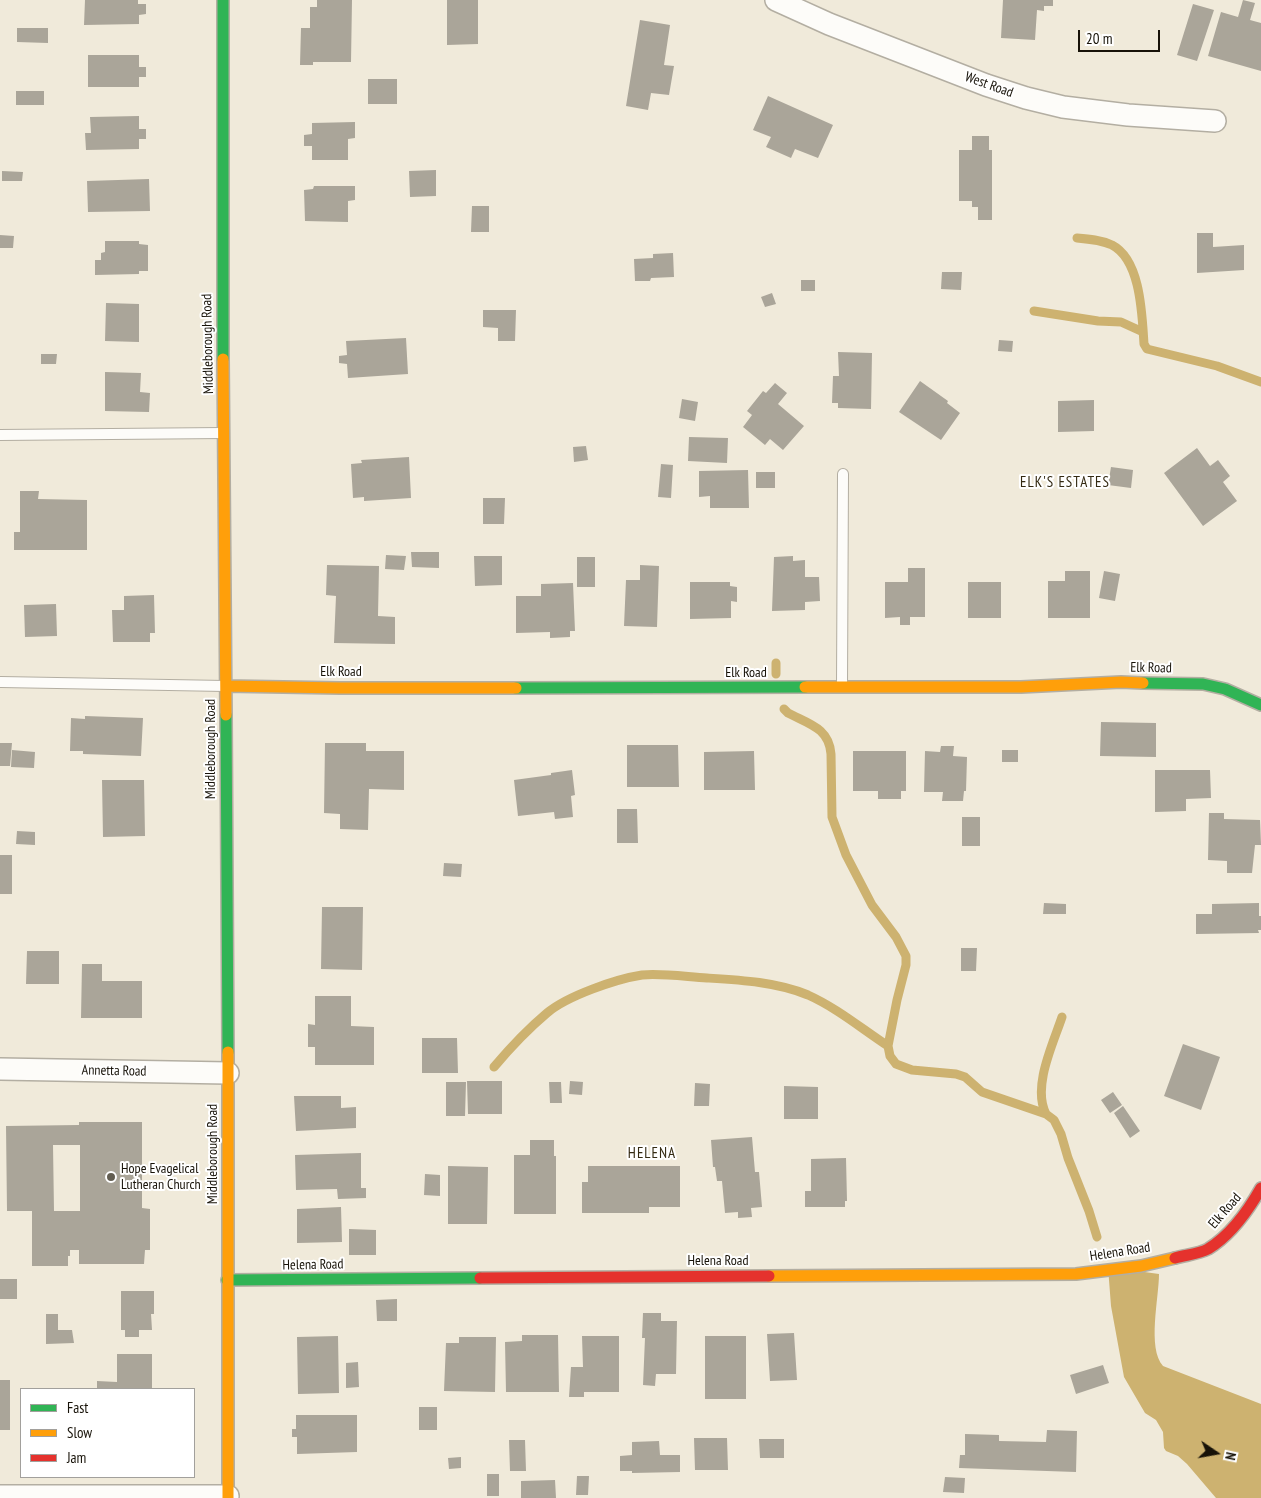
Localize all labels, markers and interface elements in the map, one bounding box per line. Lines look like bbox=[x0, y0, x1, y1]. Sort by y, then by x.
scale bar bbox=[1081, 20, 1164, 52]
text: 20 m bbox=[1086, 29, 1112, 48]
street label: West Road bbox=[963, 69, 1015, 101]
street label: Middleborough Road bbox=[199, 294, 217, 394]
district label: ELK'S ESTATES bbox=[1018, 474, 1112, 492]
street label: Elk Road bbox=[1130, 659, 1172, 677]
street label: Elk Road bbox=[320, 664, 362, 680]
street label: Elk Road bbox=[725, 665, 767, 681]
street label: Middleborough Road bbox=[203, 699, 219, 799]
street label: Annetta Road bbox=[81, 1062, 147, 1080]
street label: Middleborough Road bbox=[205, 1104, 221, 1204]
district label: HELENA bbox=[627, 1145, 677, 1163]
place label: Hope Evagelical Lutheran Church bbox=[121, 1161, 201, 1194]
marker: Hope Evagelical Lutheran Church bbox=[105, 1171, 117, 1183]
street label: Elk Road bbox=[1205, 1190, 1245, 1232]
street label: Helena Road bbox=[1089, 1239, 1151, 1265]
street label: Helena Road bbox=[688, 1253, 748, 1269]
street label: Helena Road bbox=[282, 1256, 344, 1274]
legend bbox=[20, 1388, 195, 1478]
text: Fast bbox=[67, 1398, 88, 1417]
text: Slow bbox=[67, 1423, 92, 1442]
north arrow bbox=[1191, 1428, 1241, 1478]
text: Jam bbox=[67, 1448, 86, 1467]
text: N bbox=[1221, 1451, 1240, 1462]

